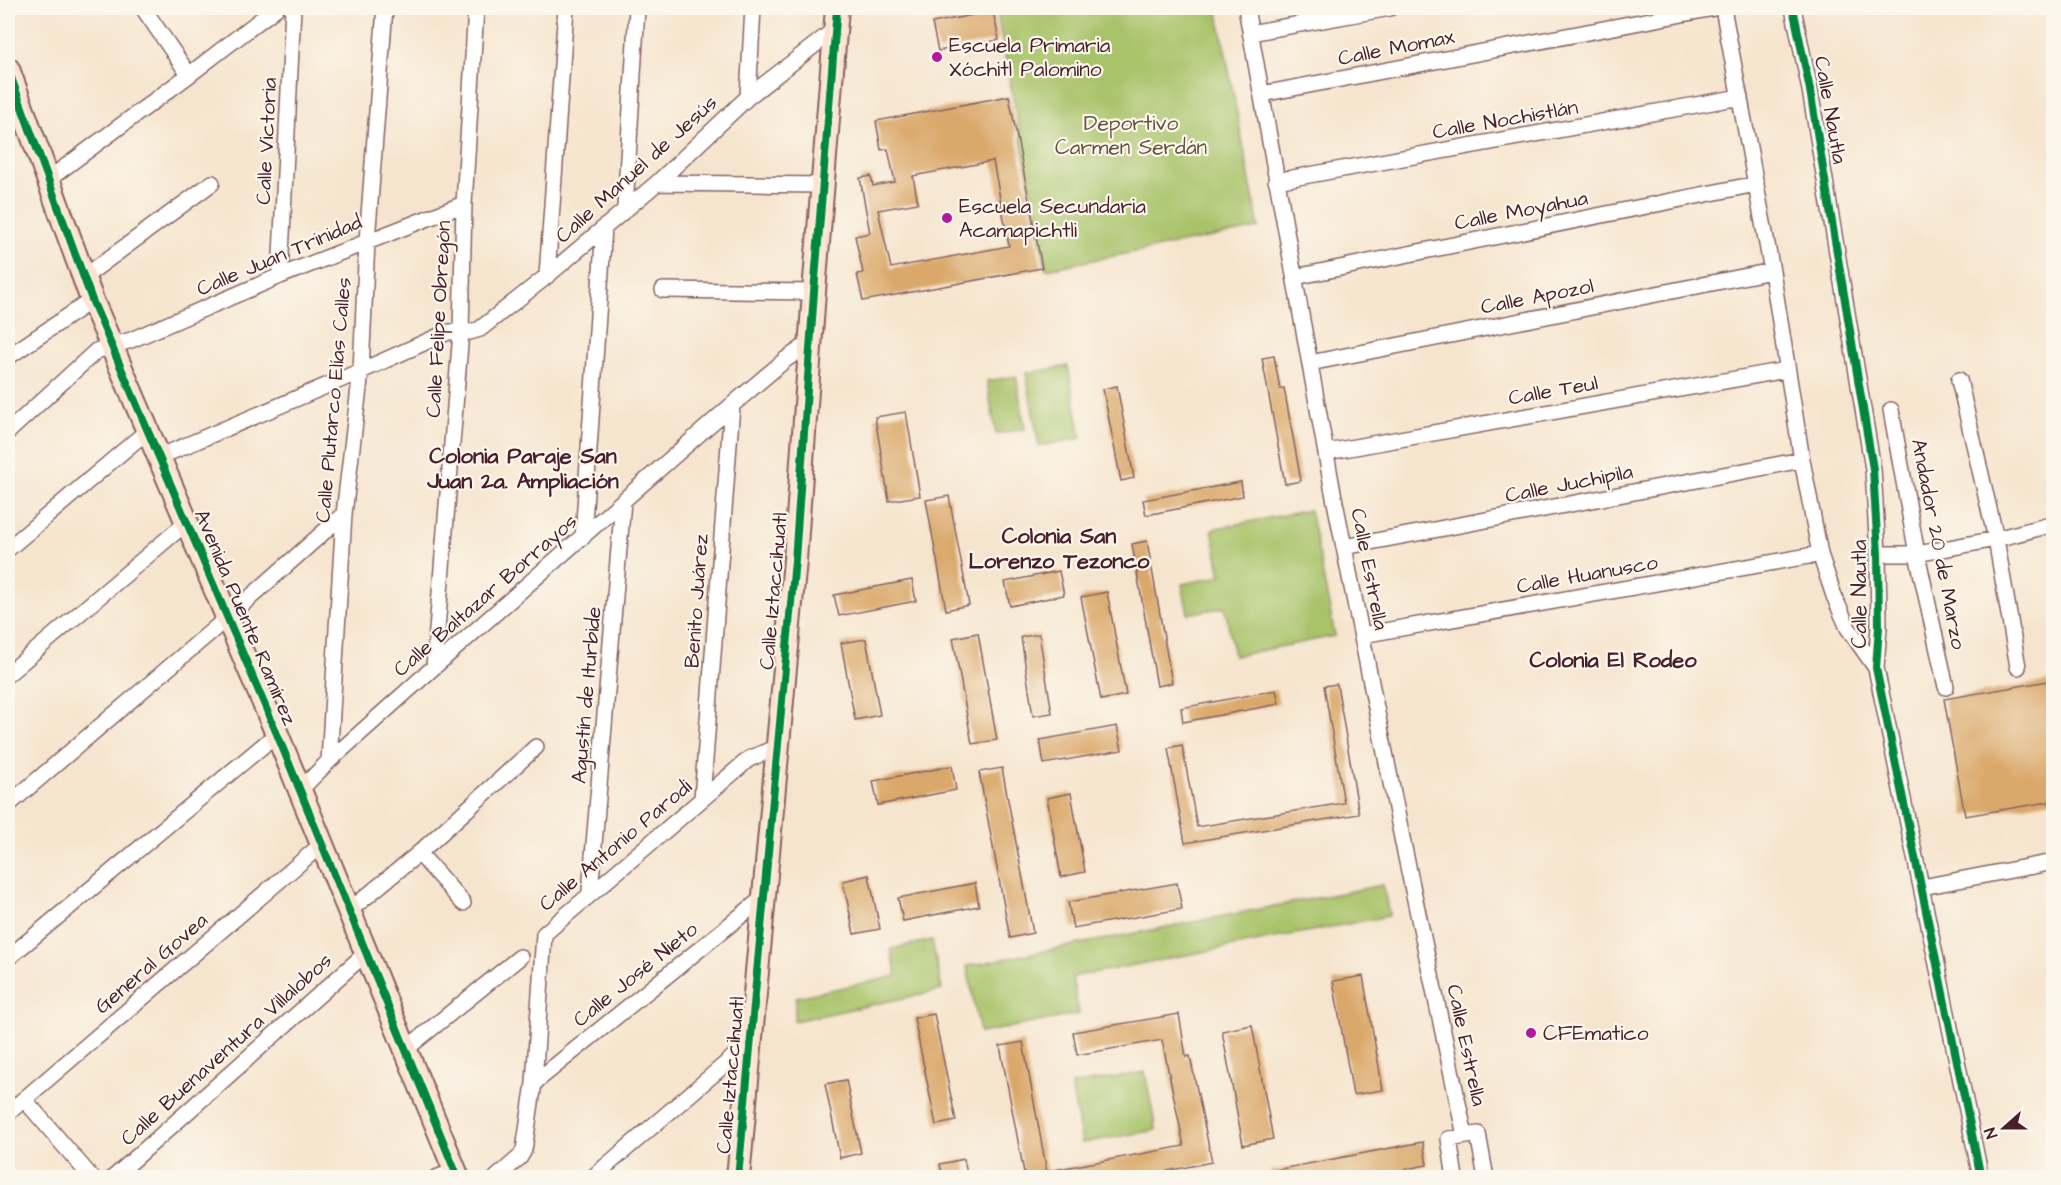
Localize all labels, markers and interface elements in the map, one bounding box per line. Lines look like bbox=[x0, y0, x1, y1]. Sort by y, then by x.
street label: Calle Momax bbox=[1335, 22, 1457, 73]
place label: Escuela Primaria Xóchitl Palomino bbox=[949, 31, 1111, 84]
marker: Escuela Primaria Xóchitl Palomino bbox=[930, 50, 944, 64]
street label: Calle Nautla bbox=[1807, 54, 1854, 167]
street label: Calle Victoria bbox=[249, 76, 284, 205]
street label: Calle Manuel de Jesús bbox=[549, 89, 724, 250]
street label: Calle Nochistlán bbox=[1430, 92, 1580, 147]
park label: Deportivo Carmen Serdán bbox=[1055, 109, 1207, 162]
street label: Calle Moyahua bbox=[1452, 183, 1591, 240]
place label: Escuela Secundaria Acamapichtli bbox=[959, 192, 1146, 246]
street label: Calle Juan Trinidad bbox=[192, 207, 367, 303]
marker: Escuela Secundaria Acamapichtli bbox=[940, 211, 954, 225]
street label: Calle Felipe Obregón bbox=[419, 220, 460, 419]
street label: Calle Apozol bbox=[1478, 271, 1596, 323]
street label: Calle Plutarco Elías Calles bbox=[308, 276, 359, 524]
street label: Calle Teul bbox=[1506, 368, 1600, 413]
street label: Andador 20 de Marzo bbox=[1904, 436, 1973, 652]
district label: Colonia Paraje San Juan 2a. Ampliación bbox=[426, 441, 619, 497]
street label: Calle Juchipila bbox=[1503, 457, 1636, 511]
street label: Avenida Puente Ramírez bbox=[187, 505, 304, 730]
street label: Calle Estrella bbox=[1343, 506, 1396, 633]
street label: Calle Baltazar Borrayos bbox=[387, 507, 585, 685]
street label: Calle Iztaccihuatl bbox=[752, 511, 795, 671]
district label: Colonia San Lorenzo Tezonco bbox=[969, 521, 1150, 577]
street label: Benito Juárez bbox=[677, 532, 716, 669]
street label: Calle Nautla bbox=[1845, 539, 1874, 648]
street label: Calle Huanusco bbox=[1514, 548, 1660, 601]
street label: Agustín de Iturbide bbox=[564, 605, 611, 785]
district label: Colonia El Rodeo bbox=[1529, 645, 1697, 676]
street label: Calle Antonio Parodi bbox=[533, 773, 698, 918]
street label: General Govea bbox=[89, 906, 214, 1021]
street label: Calle José Nieto bbox=[567, 915, 704, 1034]
street label: Calle Buenaventura Villalobos bbox=[114, 946, 338, 1152]
street label: Calle Estrella bbox=[1439, 982, 1494, 1109]
street label: Calle Iztaccihuatl bbox=[709, 995, 752, 1155]
place label: CFEmatico bbox=[1543, 1019, 1649, 1048]
marker: CFEmatico bbox=[1524, 1026, 1538, 1040]
north arrow bbox=[1974, 1098, 2034, 1158]
text: N bbox=[1979, 1124, 2003, 1142]

